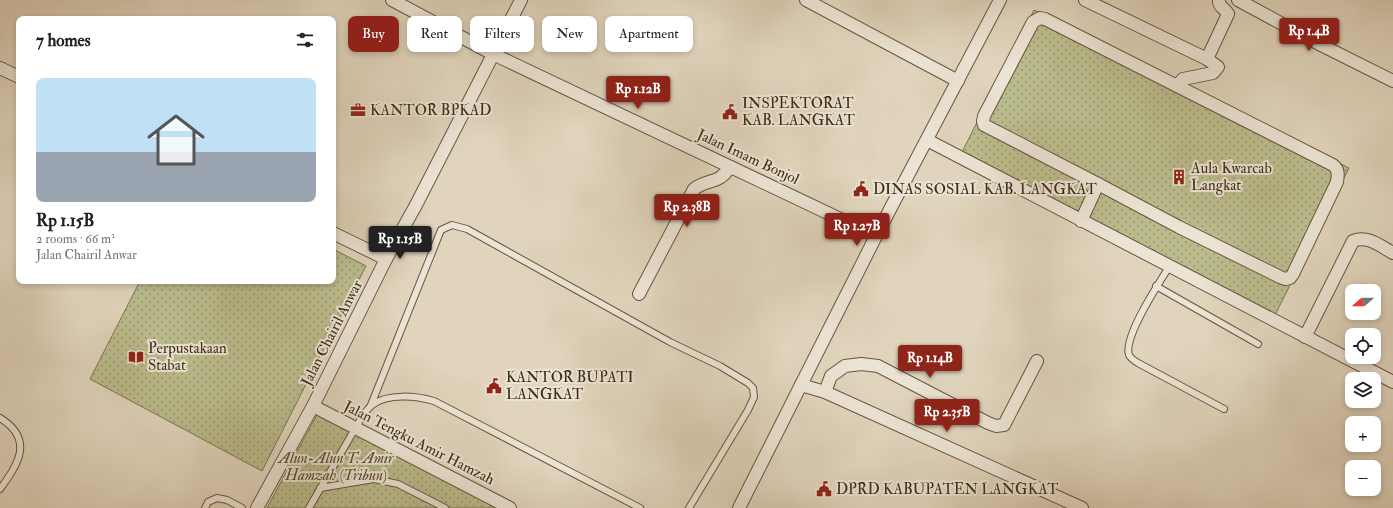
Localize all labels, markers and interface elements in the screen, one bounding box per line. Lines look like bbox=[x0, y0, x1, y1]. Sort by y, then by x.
chip: Buy bbox=[348, 16, 399, 52]
chip: Rent bbox=[407, 16, 462, 52]
chip: Filters bbox=[470, 16, 534, 52]
chip: New bbox=[542, 16, 597, 52]
chip: Apartment bbox=[605, 16, 693, 52]
pin: Rp 1.4B bbox=[1272, 18, 1346, 52]
text: Rp 1.4B bbox=[1288, 23, 1330, 39]
icon: filters bbox=[294, 29, 316, 51]
text: 7 homes bbox=[36, 30, 91, 51]
pin: Rp 1.12B bbox=[597, 76, 679, 110]
text: Rp 1.12B bbox=[615, 81, 661, 97]
place label: INSPEKTORAT KAB. LANGKAT bbox=[742, 94, 855, 130]
office icon: KANTOR BPKAD bbox=[349, 101, 367, 119]
place label: KANTOR BPKAD bbox=[370, 101, 491, 120]
public building icon: INSPEKTORAT KAB. LANGKAT bbox=[721, 103, 739, 121]
icon: home bbox=[140, 104, 212, 176]
street label: Jalan Imam Bonjol bbox=[692, 125, 802, 190]
place label: Aula Kwarcab Langkat bbox=[1190, 159, 1272, 195]
building icon: Aula Kwarcab Langkat bbox=[1170, 168, 1188, 186]
public building icon: DINAS SOSIAL KAB. LANGKAT bbox=[852, 180, 870, 198]
place label: DINAS SOSIAL KAB. LANGKAT bbox=[873, 180, 1097, 199]
pin: Rp 2.38B bbox=[646, 194, 728, 228]
text: Rp 2.38B bbox=[663, 199, 711, 215]
text: Rp 1.15B bbox=[36, 210, 94, 231]
pin: Rp 1.27B bbox=[816, 213, 898, 247]
text: Rp 1.27B bbox=[834, 218, 880, 234]
pin: Rp 1.15B bbox=[359, 226, 441, 260]
text: 2 rooms · 66 m² bbox=[36, 231, 115, 247]
text: Rp 1.15B bbox=[378, 231, 422, 247]
text: Jalan Chairil Anwar bbox=[36, 247, 137, 263]
street label: Jalan Chairil Anwar bbox=[297, 276, 368, 391]
north arrow bbox=[1345, 284, 1381, 320]
map controls bbox=[1345, 284, 1381, 496]
button: locate bbox=[1345, 328, 1381, 364]
place label: Perpustakaan Stabat bbox=[148, 339, 227, 375]
pin: Rp 1.14B bbox=[889, 345, 971, 379]
library icon: Perpustakaan Stabat bbox=[127, 348, 145, 366]
text: Rp 1.14B bbox=[907, 350, 953, 366]
place label: KANTOR BUPATI LANGKAT bbox=[506, 368, 633, 404]
button: layers bbox=[1345, 372, 1381, 408]
public building icon: KANTOR BUPATI LANGKAT bbox=[485, 377, 503, 395]
street label: Jalan Tengku Amir Hamzah bbox=[339, 396, 498, 490]
pin: Rp 2.35B bbox=[906, 399, 988, 433]
text: Rp 2.35B bbox=[924, 404, 970, 420]
button: + bbox=[1345, 416, 1381, 452]
park label: Alun-Alun T. Amir Hamzah (Tribun) bbox=[276, 449, 395, 485]
button: − bbox=[1345, 460, 1381, 496]
public building icon: DPRD KABUPATEN LANGKAT bbox=[815, 480, 833, 498]
place label: DPRD KABUPATEN LANGKAT bbox=[836, 480, 1058, 499]

